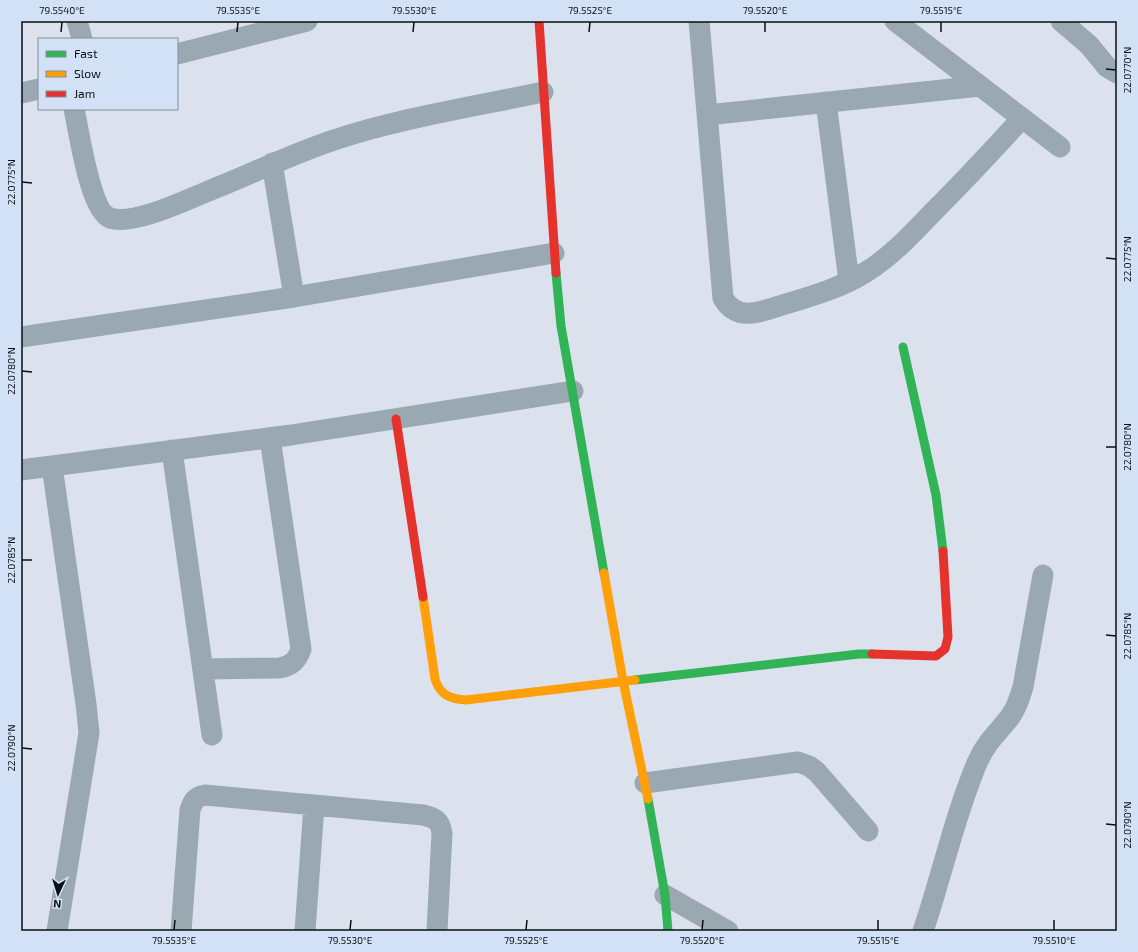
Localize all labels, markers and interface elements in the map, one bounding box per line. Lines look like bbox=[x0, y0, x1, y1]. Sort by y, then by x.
text: 79.5540°E bbox=[39, 4, 85, 16]
text: 79.5535°E bbox=[216, 4, 260, 16]
text: 79.5530°E bbox=[392, 4, 437, 16]
text: 79.5525°E bbox=[568, 4, 612, 16]
text: 79.5520°E bbox=[743, 4, 788, 16]
text: 79.5515°E bbox=[920, 4, 963, 16]
legend bbox=[38, 38, 178, 110]
text: Fast bbox=[74, 46, 98, 60]
text: 22.0770°N bbox=[1121, 47, 1133, 93]
text: Slow bbox=[74, 66, 101, 80]
text: Jam bbox=[74, 86, 95, 100]
text: 22.0775°N bbox=[5, 159, 17, 205]
text: 22.0775°N bbox=[1121, 236, 1133, 282]
text: 22.0780°N bbox=[5, 347, 17, 395]
text: 22.0780°N bbox=[1121, 423, 1133, 471]
text: 22.0785°N bbox=[5, 537, 17, 583]
text: 22.0785°N bbox=[1121, 613, 1133, 659]
text: 22.0790°N bbox=[5, 724, 17, 772]
text: 22.0790°N bbox=[1121, 801, 1133, 849]
north arrow bbox=[38, 874, 78, 914]
text: N bbox=[53, 898, 62, 911]
text: 79.5535°E bbox=[152, 934, 196, 946]
text: 79.5530°E bbox=[328, 934, 373, 946]
text: 79.5525°E bbox=[504, 934, 548, 946]
text: 79.5520°E bbox=[680, 934, 725, 946]
text: 79.5515°E bbox=[857, 934, 900, 946]
text: 79.5510°E bbox=[1032, 934, 1076, 946]

